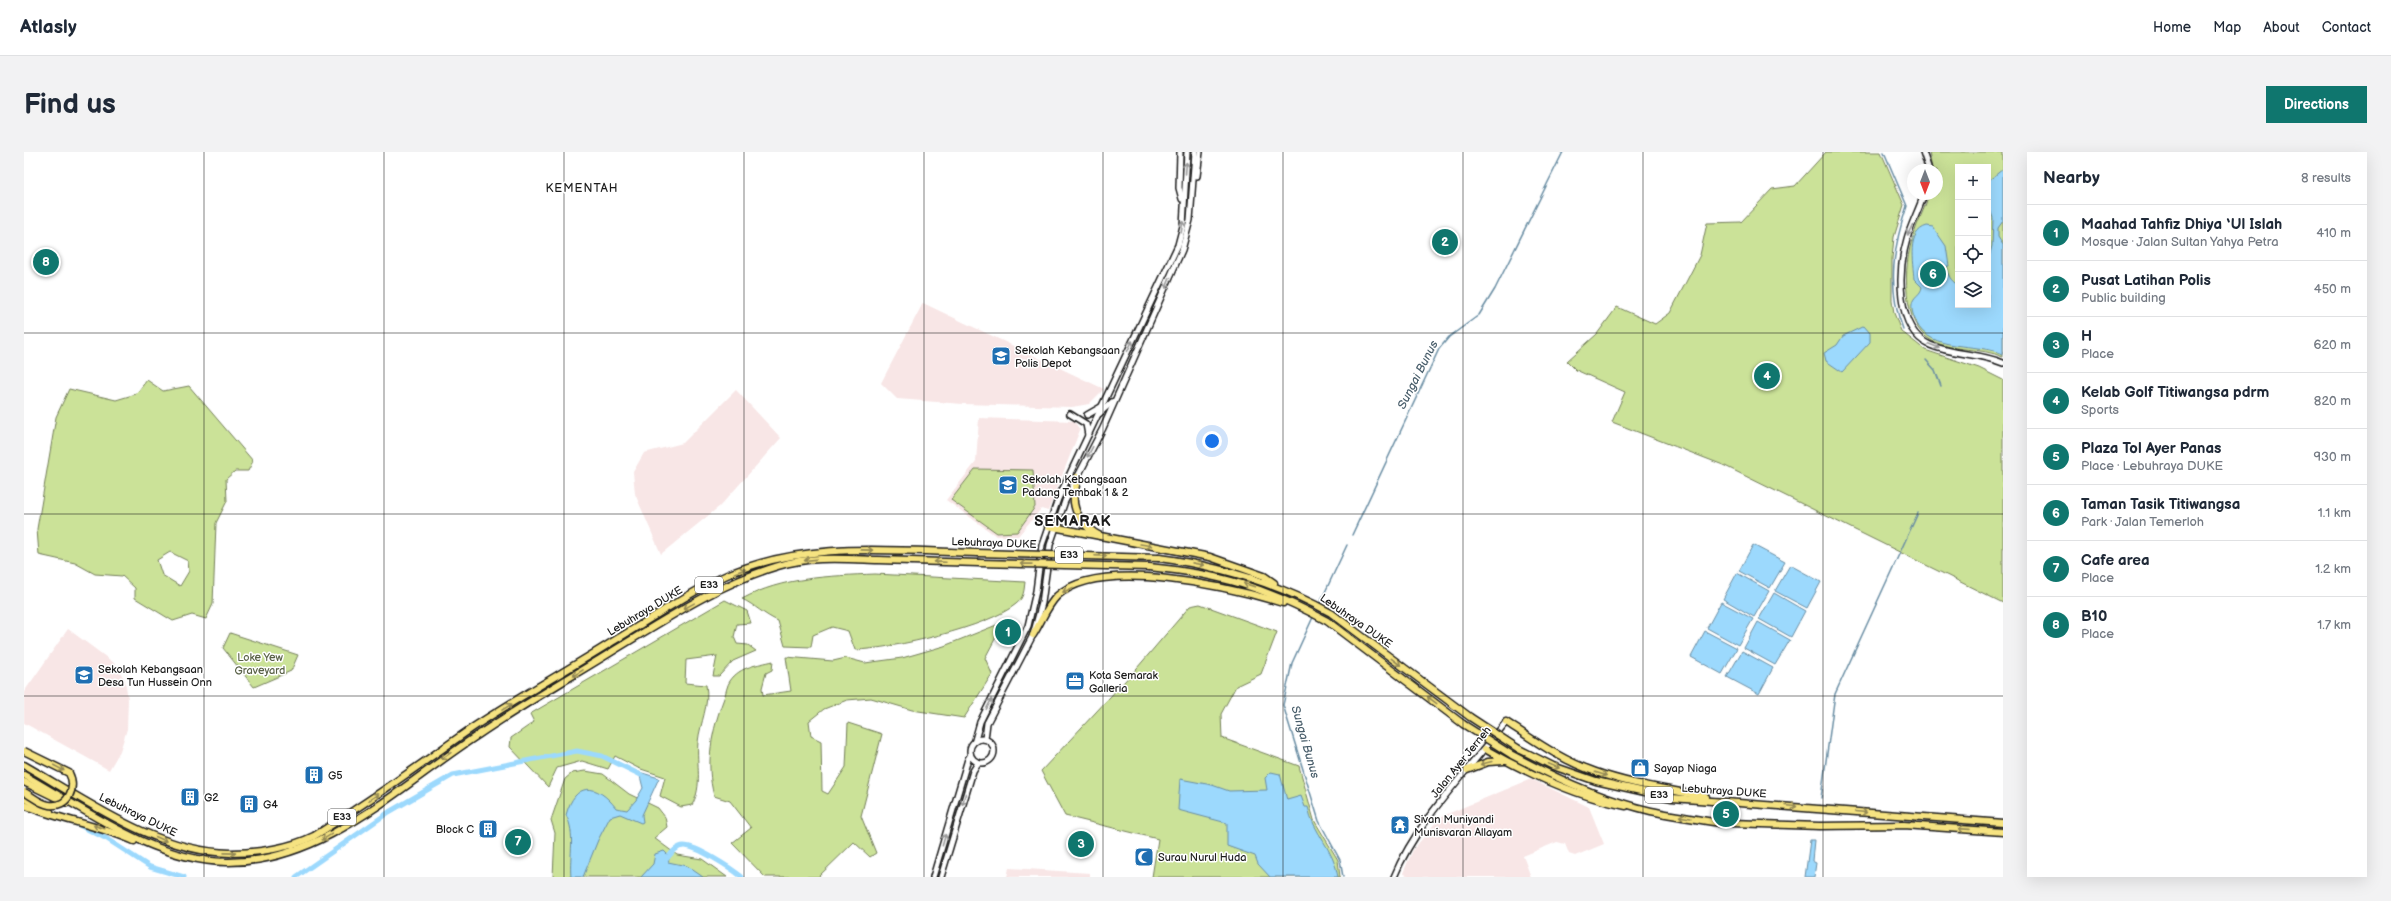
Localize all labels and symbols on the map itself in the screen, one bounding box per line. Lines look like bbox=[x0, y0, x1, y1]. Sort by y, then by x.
one-way arrow bbox=[1182, 162, 1189, 175]
north arrow bbox=[1907, 164, 1943, 200]
district label: KEMENTAH bbox=[545, 181, 619, 196]
one-way arrow bbox=[1178, 221, 1186, 234]
one-way arrow bbox=[1906, 224, 1913, 236]
pin: 2 bbox=[1432, 227, 1458, 257]
pin: 8 bbox=[33, 247, 59, 277]
pin: 6 bbox=[1920, 259, 1946, 289]
one-way arrow bbox=[1163, 277, 1171, 289]
water label: Sungai Bunus bbox=[1394, 338, 1442, 412]
one-way arrow bbox=[1127, 340, 1134, 352]
one-way arrow bbox=[1928, 343, 1940, 351]
place label: Sekolah Kebangsaan Polis Depot bbox=[1015, 344, 1120, 370]
school or university icon: Sekolah Kebangsaan Polis Depot bbox=[990, 345, 1012, 367]
pin: 4 bbox=[1754, 361, 1780, 391]
your location bbox=[1202, 431, 1222, 451]
one-way arrow bbox=[1085, 446, 1093, 458]
place label: Sekolah Kebangsaan Padang Tembak 1 & 2 bbox=[1022, 473, 1129, 499]
school or university icon: Sekolah Kebangsaan Padang Tembak 1 & 2 bbox=[997, 474, 1019, 496]
district label: SEMARAK bbox=[1034, 512, 1112, 531]
street label: Lebuhraya DUKE bbox=[951, 535, 1037, 551]
one-way arrow bbox=[1139, 541, 1152, 549]
one-way arrow bbox=[860, 547, 873, 554]
road number: E33 bbox=[1055, 547, 1083, 563]
one-way arrow bbox=[1094, 553, 1107, 560]
one-way arrow bbox=[804, 557, 817, 564]
one-way arrow bbox=[934, 558, 947, 565]
one-way arrow bbox=[1020, 560, 1033, 568]
one-way arrow bbox=[1191, 560, 1204, 568]
one-way arrow bbox=[733, 567, 746, 574]
road number: E33 bbox=[695, 577, 723, 593]
one-way arrow bbox=[1244, 581, 1256, 589]
street label: Lebuhraya DUKE bbox=[605, 584, 685, 638]
one-way arrow bbox=[1062, 587, 1074, 594]
street label: Lebuhraya DUKE bbox=[1317, 591, 1395, 651]
one-way arrow bbox=[684, 602, 696, 610]
pin: 1 bbox=[995, 617, 1021, 647]
park label: Loke Yew Graveyard bbox=[235, 651, 285, 677]
one-way arrow bbox=[1390, 657, 1401, 666]
place label: Sekolah Kebangsaan Desa Tun Hussein Onn bbox=[98, 663, 212, 689]
school or university icon: Sekolah Kebangsaan Desa Tun Hussein Onn bbox=[73, 664, 95, 686]
one-way arrow bbox=[572, 669, 584, 677]
place label: Kota Semarak Galleria bbox=[1089, 669, 1159, 695]
office icon: Kota Semarak Galleria bbox=[1064, 670, 1086, 692]
one-way arrow bbox=[1427, 696, 1438, 705]
one-way arrow bbox=[985, 698, 993, 710]
one-way arrow bbox=[501, 702, 513, 710]
water label: Sungai Bunus bbox=[1287, 704, 1323, 780]
street label: Jalan Ayer Jerneh bbox=[1428, 724, 1494, 800]
one-way arrow bbox=[441, 752, 452, 760]
shop icon: Sayap Niaga bbox=[1629, 757, 1651, 779]
one-way arrow bbox=[1480, 760, 1493, 767]
place label: Sayap Niaga bbox=[1654, 762, 1717, 775]
one-way arrow bbox=[1547, 763, 1559, 770]
building icon: G5 bbox=[303, 764, 325, 786]
one-way arrow bbox=[53, 765, 65, 772]
place label: G5 bbox=[328, 769, 343, 782]
one-way arrow bbox=[1595, 770, 1607, 778]
street label: Lebuhraya DUKE bbox=[1681, 782, 1767, 800]
building icon: G2 bbox=[179, 786, 201, 808]
road number: E33 bbox=[1645, 787, 1673, 803]
street label: Lebuhraya DUKE bbox=[97, 791, 179, 839]
place label: G2 bbox=[204, 791, 219, 804]
one-way arrow bbox=[960, 792, 967, 805]
building icon: G4 bbox=[238, 793, 260, 815]
one-way arrow bbox=[368, 793, 379, 801]
place label: G4 bbox=[263, 798, 278, 811]
pin: 5 bbox=[1713, 799, 1739, 829]
one-way arrow bbox=[1784, 803, 1797, 810]
one-way arrow bbox=[1854, 808, 1867, 816]
road number: E33 bbox=[328, 809, 356, 825]
place label: Sivan Muniyandi Munisvaran Allayam bbox=[1414, 813, 1512, 839]
one-way arrow bbox=[1679, 813, 1692, 821]
temple icon: Sivan Muniyandi Munisvaran Allayam bbox=[1389, 814, 1411, 836]
building icon: Block C bbox=[477, 818, 499, 840]
one-way arrow bbox=[93, 823, 106, 830]
place label: Block C bbox=[436, 823, 474, 836]
one-way arrow bbox=[1958, 826, 1971, 833]
pin: 7 bbox=[505, 827, 531, 857]
pin: 3 bbox=[1068, 829, 1094, 859]
one-way arrow bbox=[321, 833, 333, 841]
one-way arrow bbox=[941, 833, 948, 846]
one-way arrow bbox=[155, 836, 167, 843]
mosque icon: Surau Nurul Huda bbox=[1133, 846, 1155, 868]
one-way arrow bbox=[223, 849, 236, 856]
place label: Surau Nurul Huda bbox=[1158, 851, 1246, 864]

